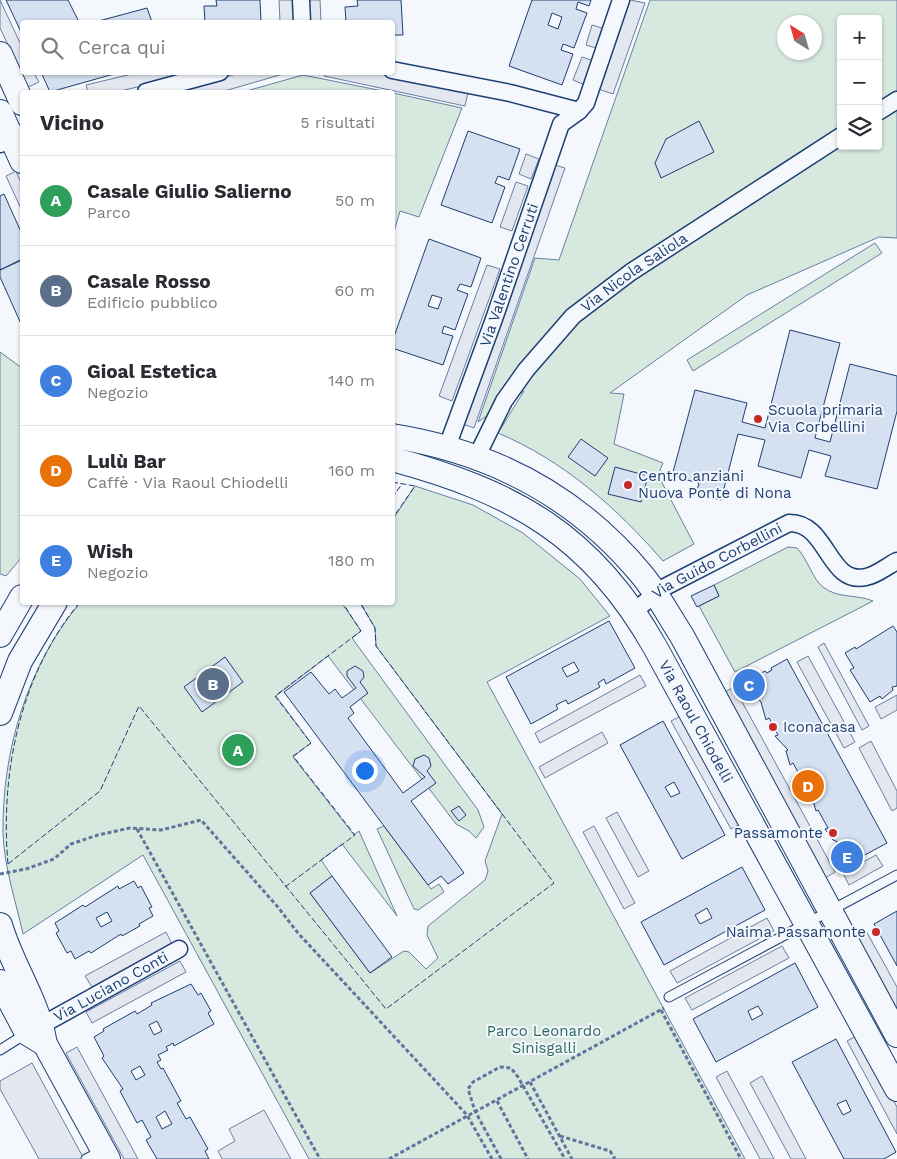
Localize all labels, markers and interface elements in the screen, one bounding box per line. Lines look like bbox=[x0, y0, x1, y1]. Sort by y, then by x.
north arrow bbox=[777, 15, 822, 60]
map controls bbox=[837, 15, 882, 150]
button: + bbox=[837, 15, 882, 60]
search box bbox=[20, 20, 395, 75]
icon: search bbox=[38, 34, 66, 62]
text: Cerca qui bbox=[78, 36, 166, 59]
button: − bbox=[837, 60, 882, 105]
button: layers bbox=[837, 105, 882, 150]
text: Vicino bbox=[40, 110, 104, 135]
text: 5 risultati bbox=[300, 113, 375, 132]
text: Casale Giulio Salierno bbox=[87, 180, 292, 203]
text: A bbox=[51, 191, 61, 210]
text: 50 m bbox=[335, 191, 375, 210]
street label: Via Valentino Cerruti bbox=[476, 201, 542, 349]
text: Parco bbox=[87, 203, 131, 222]
street label: Via Nicola Saliola bbox=[577, 229, 691, 316]
text: Casale Rosso bbox=[87, 270, 211, 293]
text: B bbox=[51, 281, 61, 300]
text: 60 m bbox=[335, 281, 375, 300]
text: Edificio pubblico bbox=[87, 293, 218, 312]
text: Gioal Estetica bbox=[87, 360, 217, 383]
text: C bbox=[51, 371, 61, 390]
text: 140 m bbox=[328, 371, 375, 390]
text: Negozio bbox=[87, 383, 148, 402]
place label: Scuola primaria Via Corbellini bbox=[768, 401, 884, 436]
marker: Scuola primaria Via Corbellini bbox=[752, 413, 764, 425]
text: Lulù Bar bbox=[87, 450, 166, 473]
text: D bbox=[50, 461, 62, 480]
text: 160 m bbox=[328, 461, 375, 480]
place label: Centro anziani Nuova Ponte di Nona bbox=[638, 467, 792, 502]
text: Caffè · Via Raoul Chiodelli bbox=[87, 473, 288, 492]
marker: Centro anziani Nuova Ponte di Nona bbox=[622, 479, 634, 491]
street label: Via Guido Corbellini bbox=[648, 519, 785, 602]
text: Wish bbox=[87, 540, 133, 563]
text: E bbox=[51, 551, 61, 570]
text: 180 m bbox=[328, 551, 375, 570]
text: Negozio bbox=[87, 563, 148, 582]
street label: Via Raoul Chiodelli bbox=[655, 657, 737, 786]
pin: B bbox=[197, 665, 229, 703]
pin: C bbox=[733, 666, 765, 704]
place label: Iconacasa bbox=[783, 718, 856, 736]
marker: Iconacasa bbox=[767, 721, 779, 733]
pin: A bbox=[222, 731, 254, 769]
your location bbox=[352, 758, 378, 784]
pin: D bbox=[792, 767, 824, 805]
place label: Passamonte bbox=[734, 824, 823, 842]
marker: Passamonte bbox=[827, 827, 839, 839]
pin: E bbox=[831, 838, 863, 876]
place label: Naima Passamonte bbox=[726, 923, 866, 941]
marker: Naima Passamonte bbox=[870, 926, 882, 938]
street label: Via Luciano Conti bbox=[50, 948, 171, 1026]
park label: Parco Leonardo Sinisgalli bbox=[487, 1022, 601, 1057]

